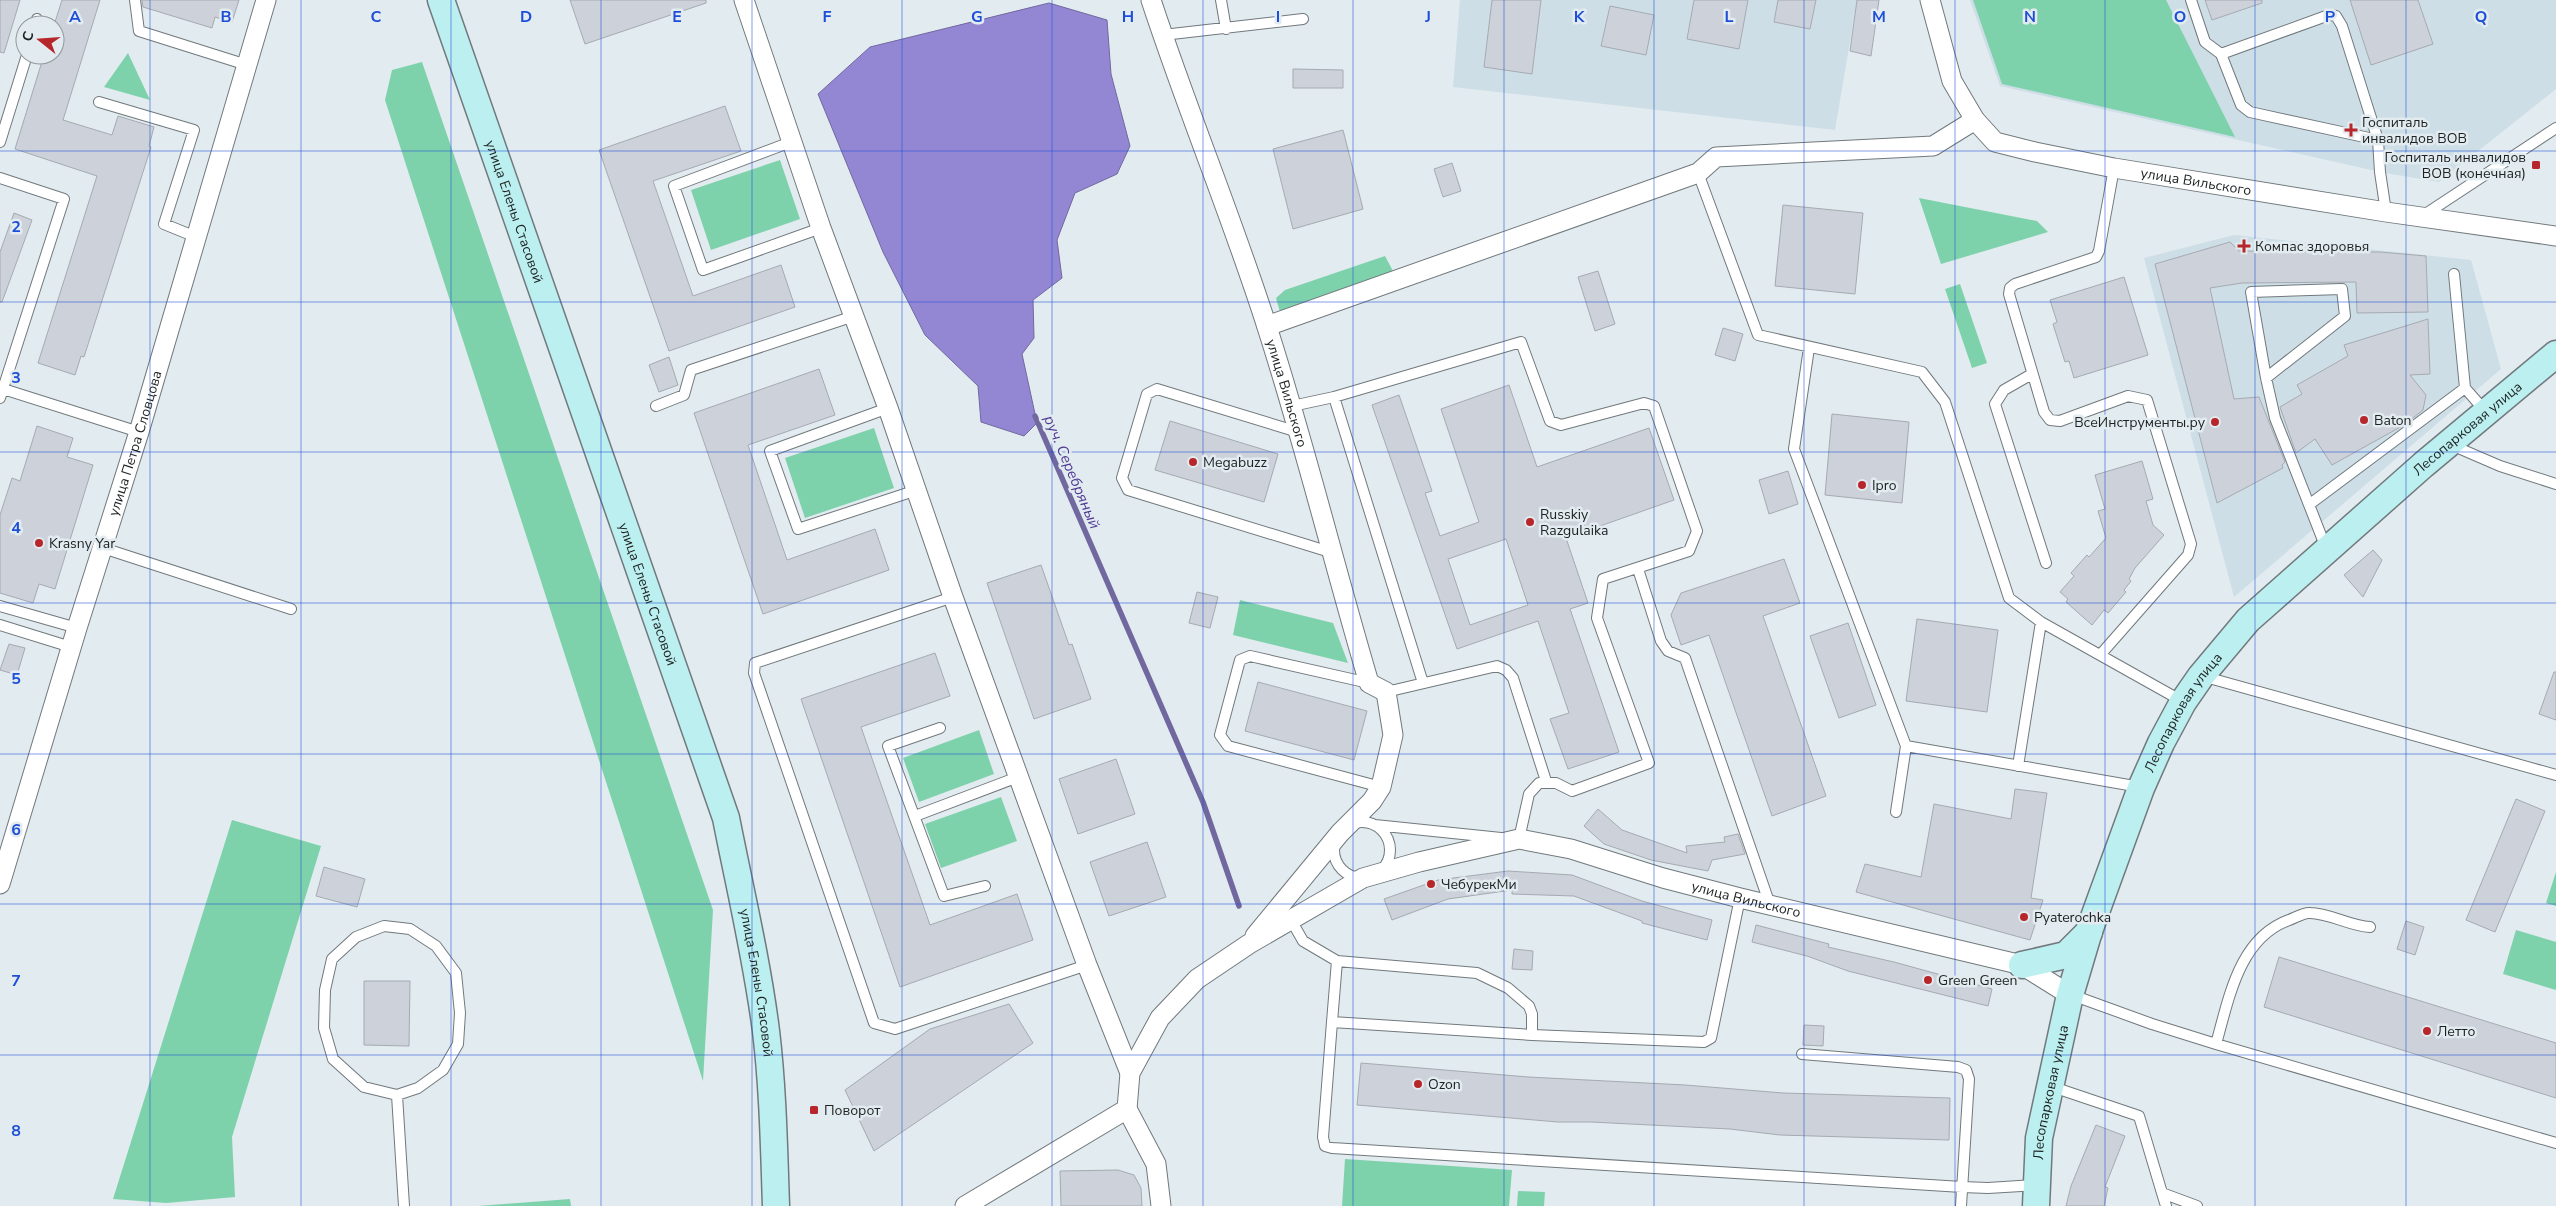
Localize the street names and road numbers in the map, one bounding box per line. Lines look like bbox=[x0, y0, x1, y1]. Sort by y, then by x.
street label: улица Елены Стасовой bbox=[481, 138, 548, 286]
street label: улица Вильского bbox=[2139, 163, 2253, 200]
street label: улица Вильского bbox=[1262, 337, 1312, 449]
street label: улица Петра Словцова bbox=[104, 368, 166, 518]
street label: Лесопарковая улица bbox=[2408, 377, 2526, 480]
street label: улица Елены Стасовой bbox=[614, 520, 682, 668]
street label: Лесопарковая улица bbox=[2140, 648, 2226, 775]
street label: улица Вильского bbox=[1690, 876, 1803, 922]
street label: улица Елены Стасовой bbox=[735, 907, 778, 1058]
street label: Лесопарковая улица bbox=[2029, 1023, 2073, 1160]

